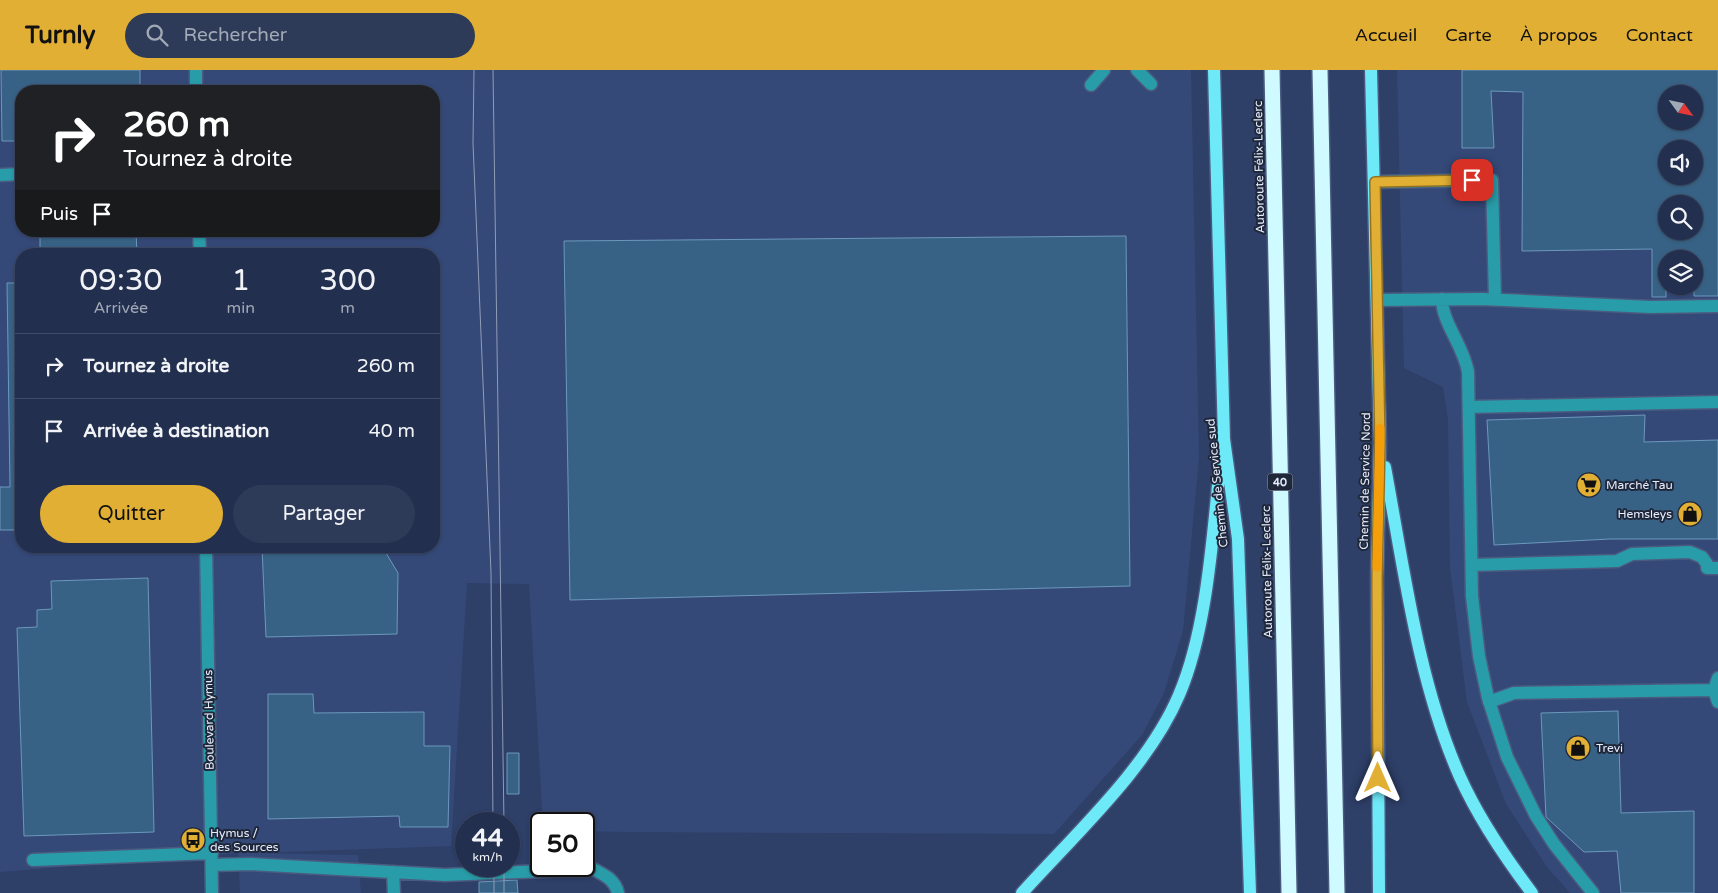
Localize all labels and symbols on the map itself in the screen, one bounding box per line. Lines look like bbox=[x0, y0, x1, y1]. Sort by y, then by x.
north arrow bbox=[1658, 85, 1702, 130]
street label: Autoroute Félix-Leclerc bbox=[1251, 101, 1267, 233]
pin bbox=[1451, 159, 1493, 201]
street label: Chemin de Service Nord bbox=[1357, 412, 1373, 550]
street label: Chemin de Service sud bbox=[1203, 418, 1231, 548]
supermarket icon: Marché Tau bbox=[1576, 472, 1602, 498]
road number: 40 bbox=[1268, 474, 1292, 491]
place label: Marché Tau bbox=[1606, 478, 1673, 492]
shop icon: Hemsleys bbox=[1677, 501, 1703, 527]
street label: Autoroute Félix-Leclerc bbox=[1259, 506, 1275, 638]
place label: Hemsleys bbox=[1618, 507, 1672, 521]
street label: Boulevard Hymus bbox=[201, 670, 217, 770]
shop icon: Trevi bbox=[1565, 735, 1591, 761]
place label: Trevi bbox=[1596, 741, 1623, 755]
position arrow bbox=[1351, 751, 1403, 803]
speed limit sign: 50 bbox=[530, 812, 595, 877]
place label: Hymus / des Sources bbox=[210, 826, 279, 854]
bus stop icon: Hymus / des Sources bbox=[180, 827, 206, 853]

